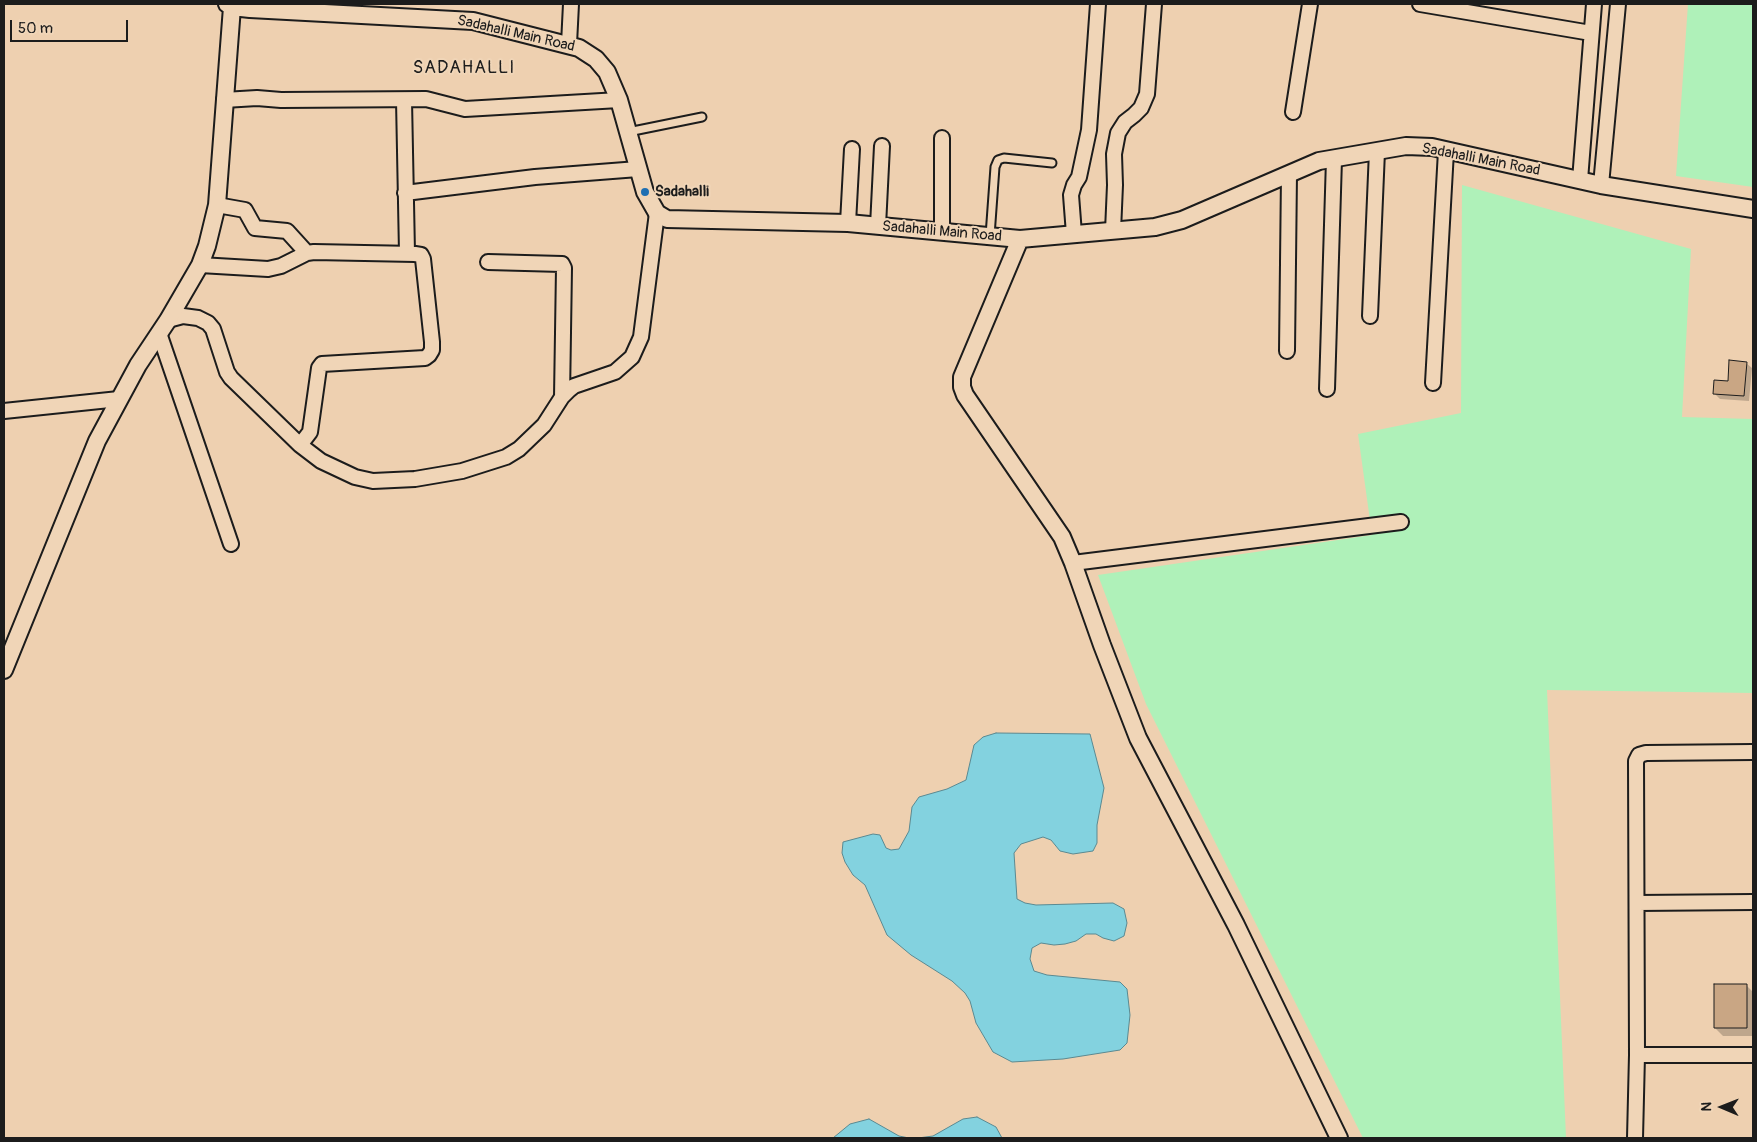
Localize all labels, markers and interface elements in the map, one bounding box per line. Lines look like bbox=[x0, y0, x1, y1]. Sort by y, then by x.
scale bar bbox=[12, 10, 130, 42]
street label: Sadahalli Main Road bbox=[455, 12, 577, 56]
text: 50 m bbox=[18, 19, 53, 38]
district label: SADAHALLI bbox=[412, 57, 516, 79]
street label: Sadahalli Main Road bbox=[1420, 140, 1542, 180]
place label: Sadahalli bbox=[655, 183, 709, 201]
marker: Sadahalli bbox=[639, 186, 651, 198]
street label: Sadahalli Main Road bbox=[881, 218, 1003, 246]
north arrow bbox=[1697, 1082, 1747, 1132]
text: N bbox=[1698, 1102, 1715, 1112]

